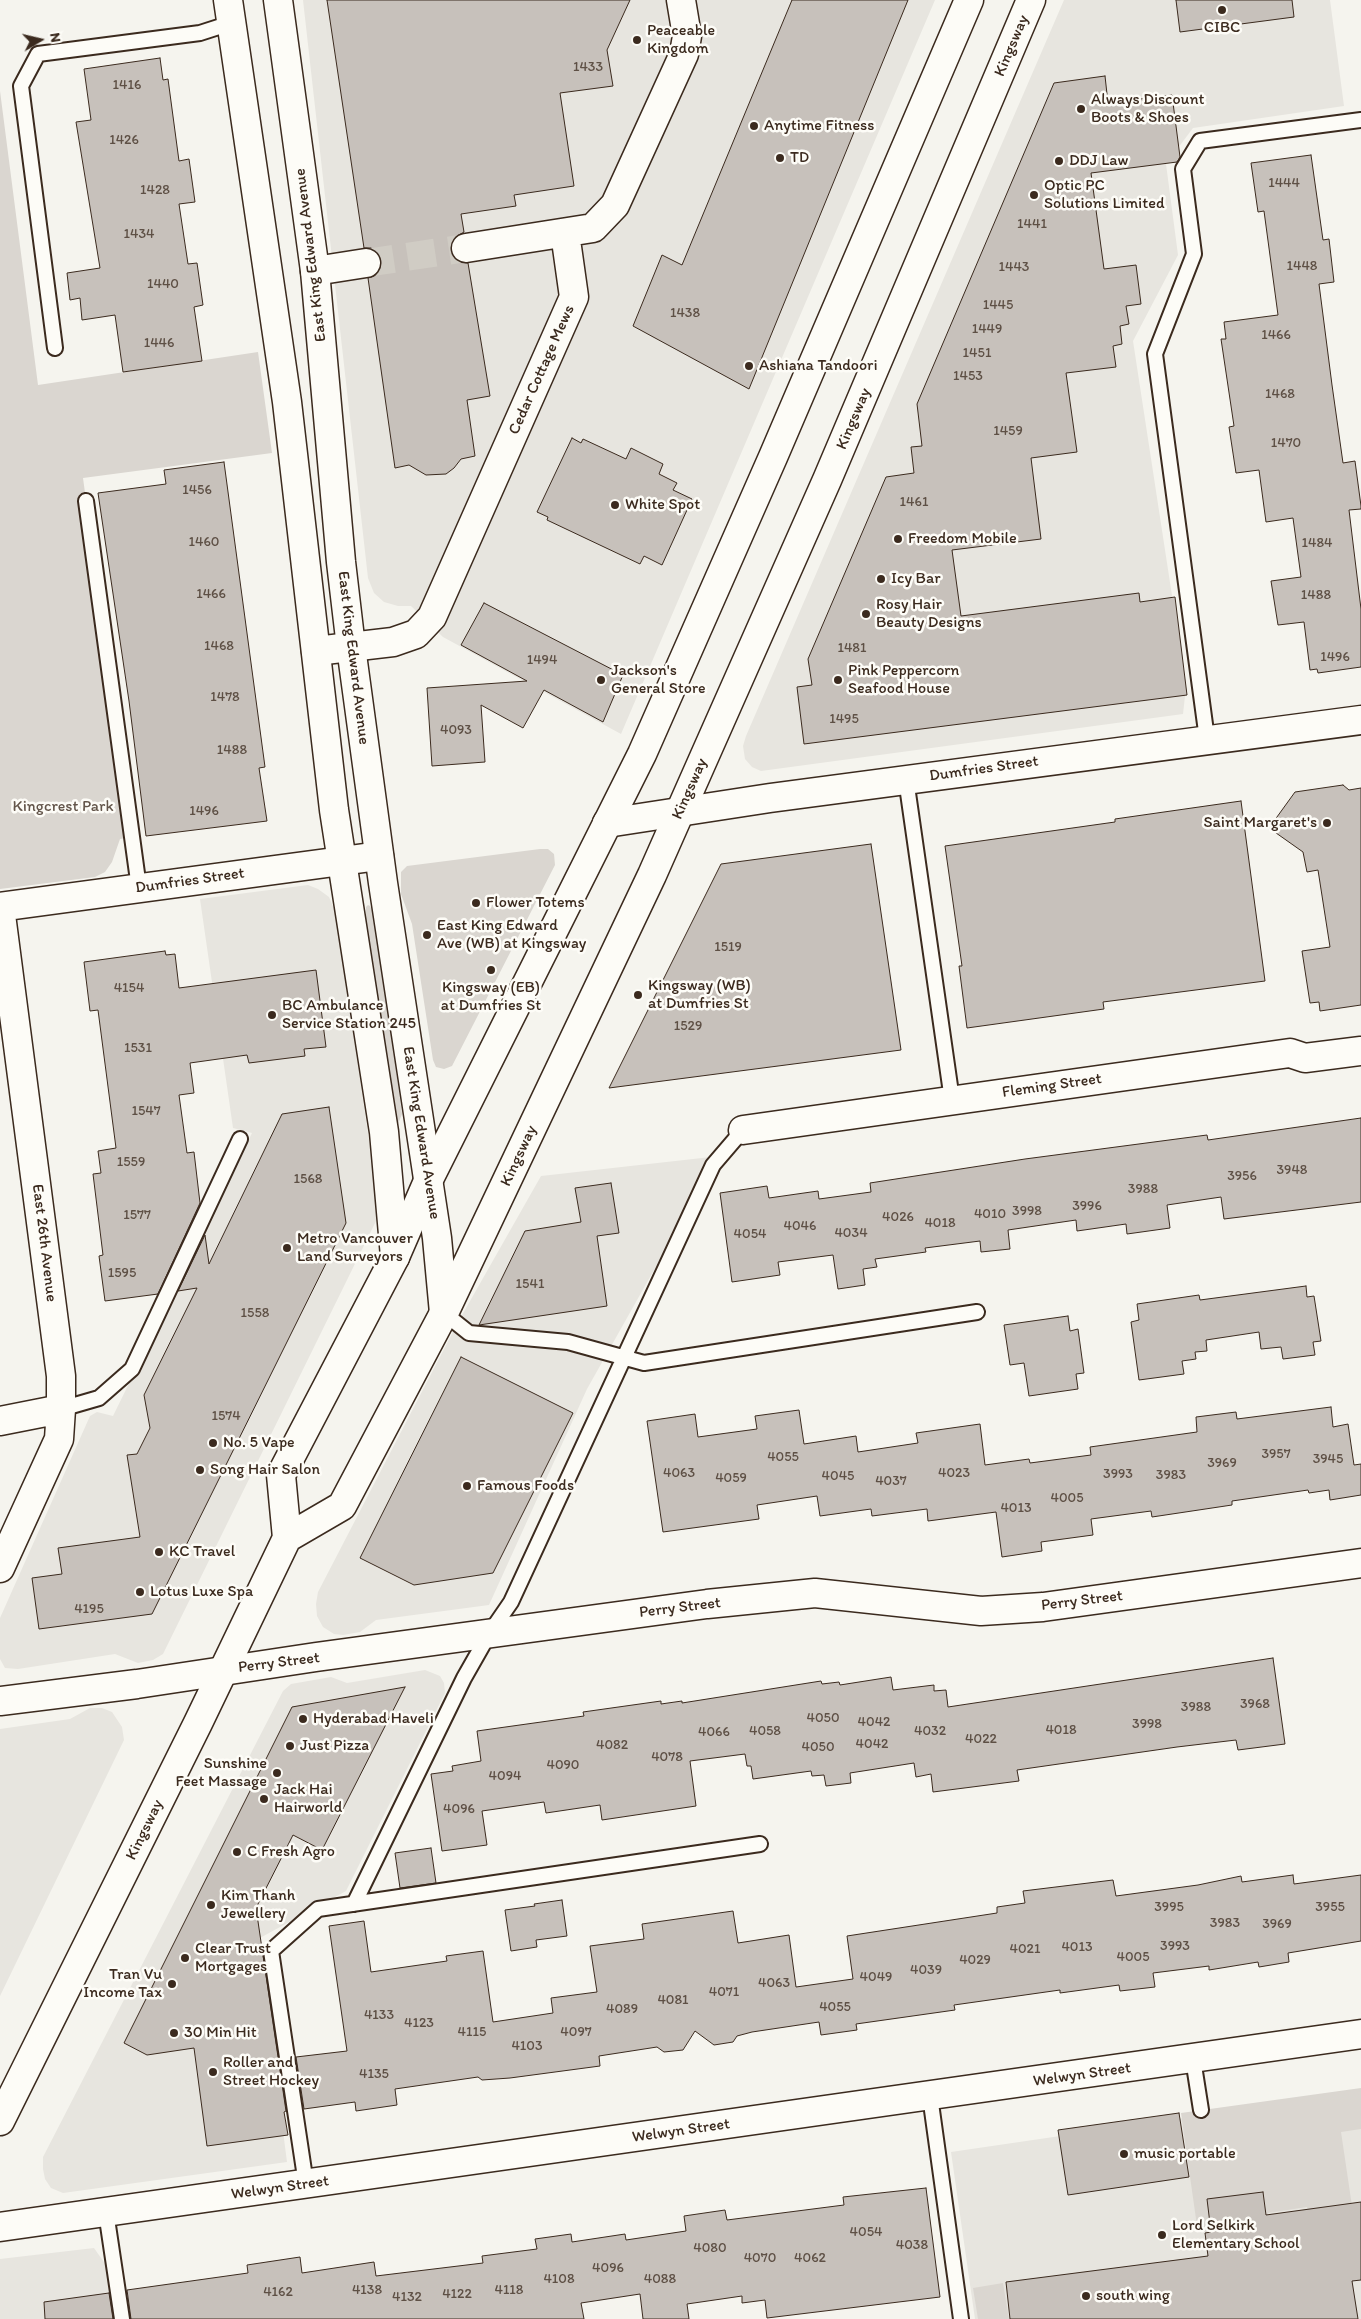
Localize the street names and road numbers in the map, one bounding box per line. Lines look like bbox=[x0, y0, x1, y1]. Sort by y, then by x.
street label: Kingsway bbox=[990, 12, 1034, 80]
street label: East King Edward Avenue bbox=[291, 167, 331, 343]
street label: Cedar Cottage Mews bbox=[505, 302, 579, 438]
street label: Kingsway bbox=[832, 385, 876, 453]
street label: East King Edward Avenue bbox=[333, 570, 373, 746]
street label: Dumfries Street bbox=[928, 752, 1040, 786]
street label: Kingsway bbox=[668, 755, 712, 823]
street label: Dumfries Street bbox=[134, 864, 246, 898]
street label: East King Edward Avenue bbox=[398, 1045, 444, 1221]
street label: Fleming Street bbox=[1001, 1069, 1103, 1103]
street label: Kingsway bbox=[497, 1123, 541, 1189]
street label: East 26th Avenue bbox=[27, 1183, 61, 1303]
street label: Perry Street bbox=[1040, 1586, 1124, 1616]
street label: Perry Street bbox=[638, 1593, 722, 1623]
street label: Perry Street bbox=[237, 1648, 321, 1678]
street label: Kingsway bbox=[122, 1797, 168, 1863]
street label: Welwyn Street bbox=[1032, 2059, 1132, 2091]
street label: Welwyn Street bbox=[631, 2115, 731, 2147]
street label: Welwyn Street bbox=[230, 2172, 330, 2204]

